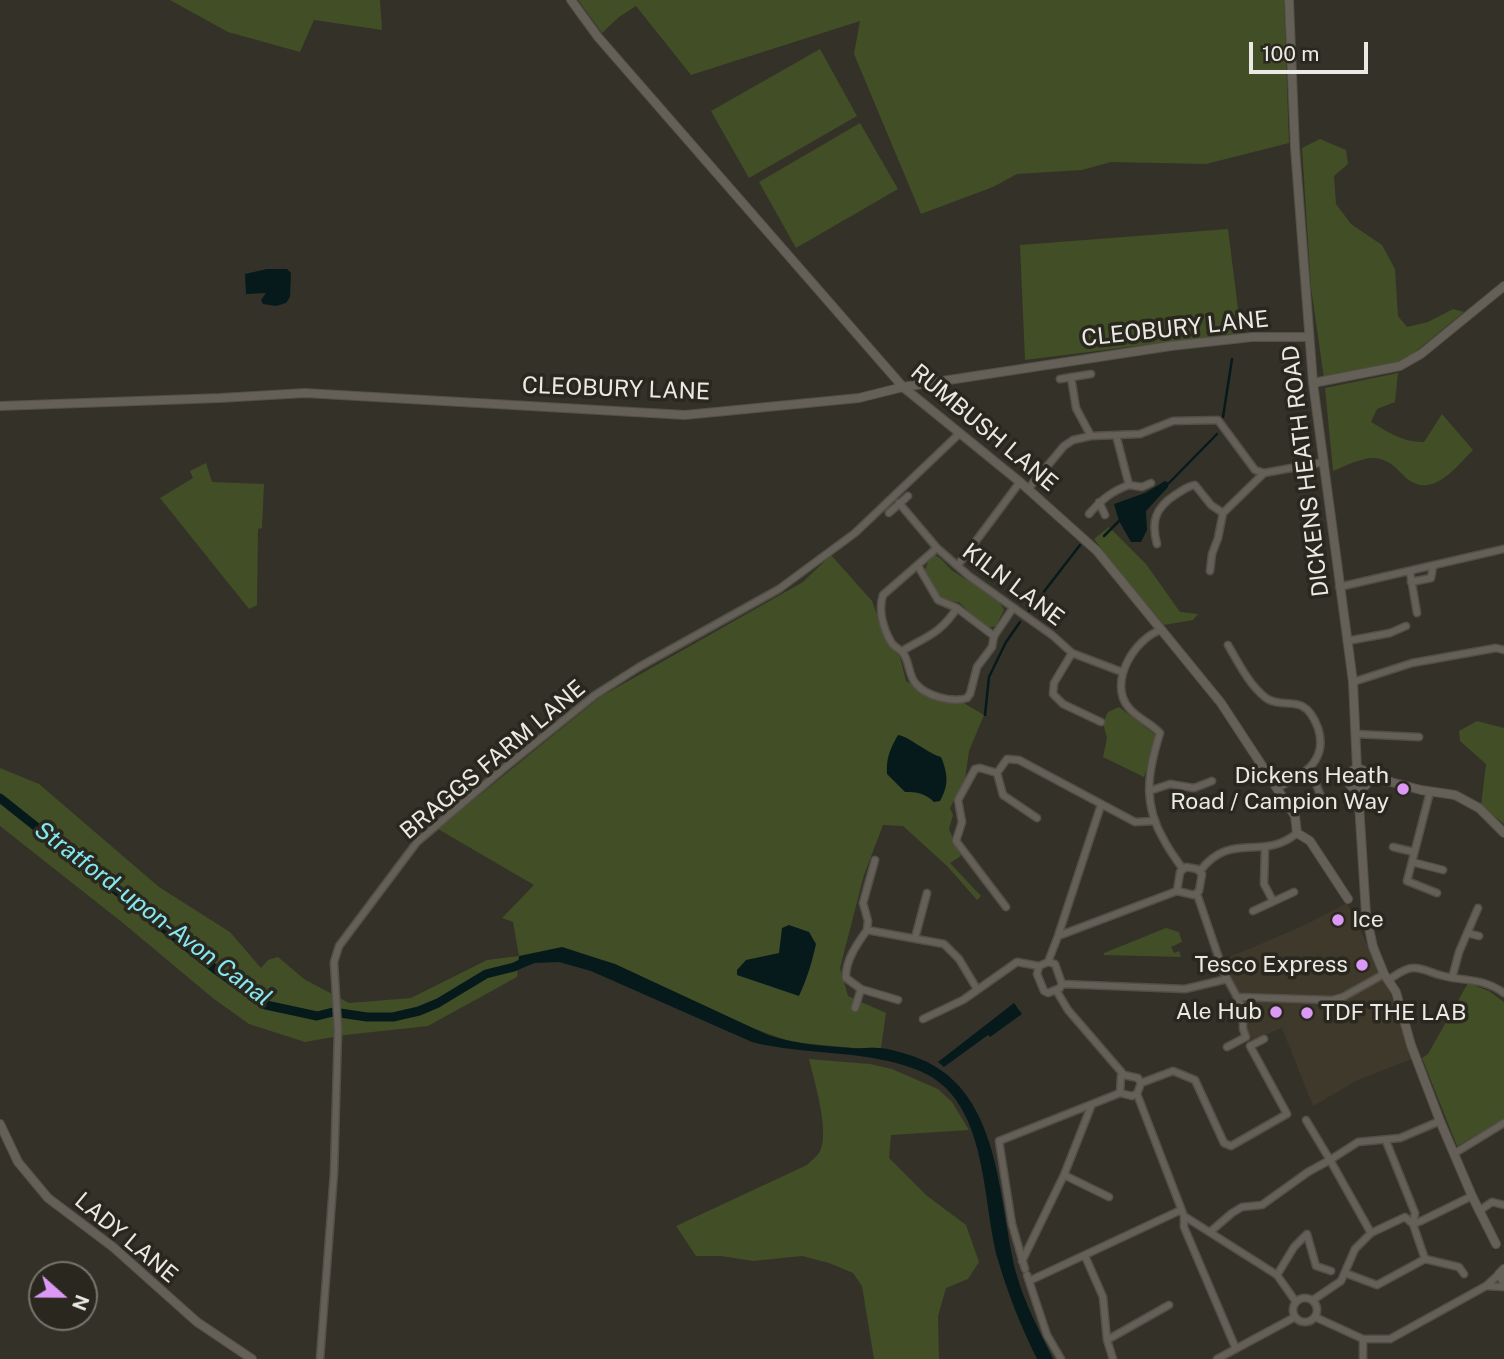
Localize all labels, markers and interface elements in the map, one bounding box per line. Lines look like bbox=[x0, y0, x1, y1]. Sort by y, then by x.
scale bar bbox=[1252, 28, 1371, 72]
text: 100 m bbox=[1262, 41, 1319, 66]
street label: CLEOBURY LANE bbox=[1080, 305, 1270, 353]
street label: DICKENS HEATH ROAD bbox=[1277, 344, 1335, 598]
street label: RUMBUSH LANE bbox=[905, 359, 1063, 497]
street label: CLEOBURY LANE bbox=[521, 372, 711, 406]
street label: KILN LANE bbox=[957, 538, 1069, 632]
street label: BRAGGS FARM LANE bbox=[395, 675, 591, 845]
place label: Dickens Heath Road / Campion Way bbox=[1170, 762, 1389, 816]
marker: Dickens Heath Road / Campion Way bbox=[1395, 781, 1411, 797]
water label: Stratford-upon-Avon Canal bbox=[29, 816, 277, 1012]
place label: Ice bbox=[1352, 906, 1384, 934]
marker: Ice bbox=[1330, 912, 1346, 928]
place label: Tesco Express bbox=[1195, 951, 1348, 979]
marker: Tesco Express bbox=[1354, 957, 1370, 973]
place label: Ale Hub bbox=[1176, 998, 1262, 1026]
place label: TDF THE LAB bbox=[1321, 999, 1466, 1027]
marker: Ale Hub bbox=[1268, 1004, 1284, 1020]
marker: TDF THE LAB bbox=[1299, 1005, 1315, 1021]
street label: LADY LANE bbox=[69, 1187, 183, 1289]
north arrow bbox=[28, 1261, 98, 1331]
text: N bbox=[68, 1292, 94, 1314]

